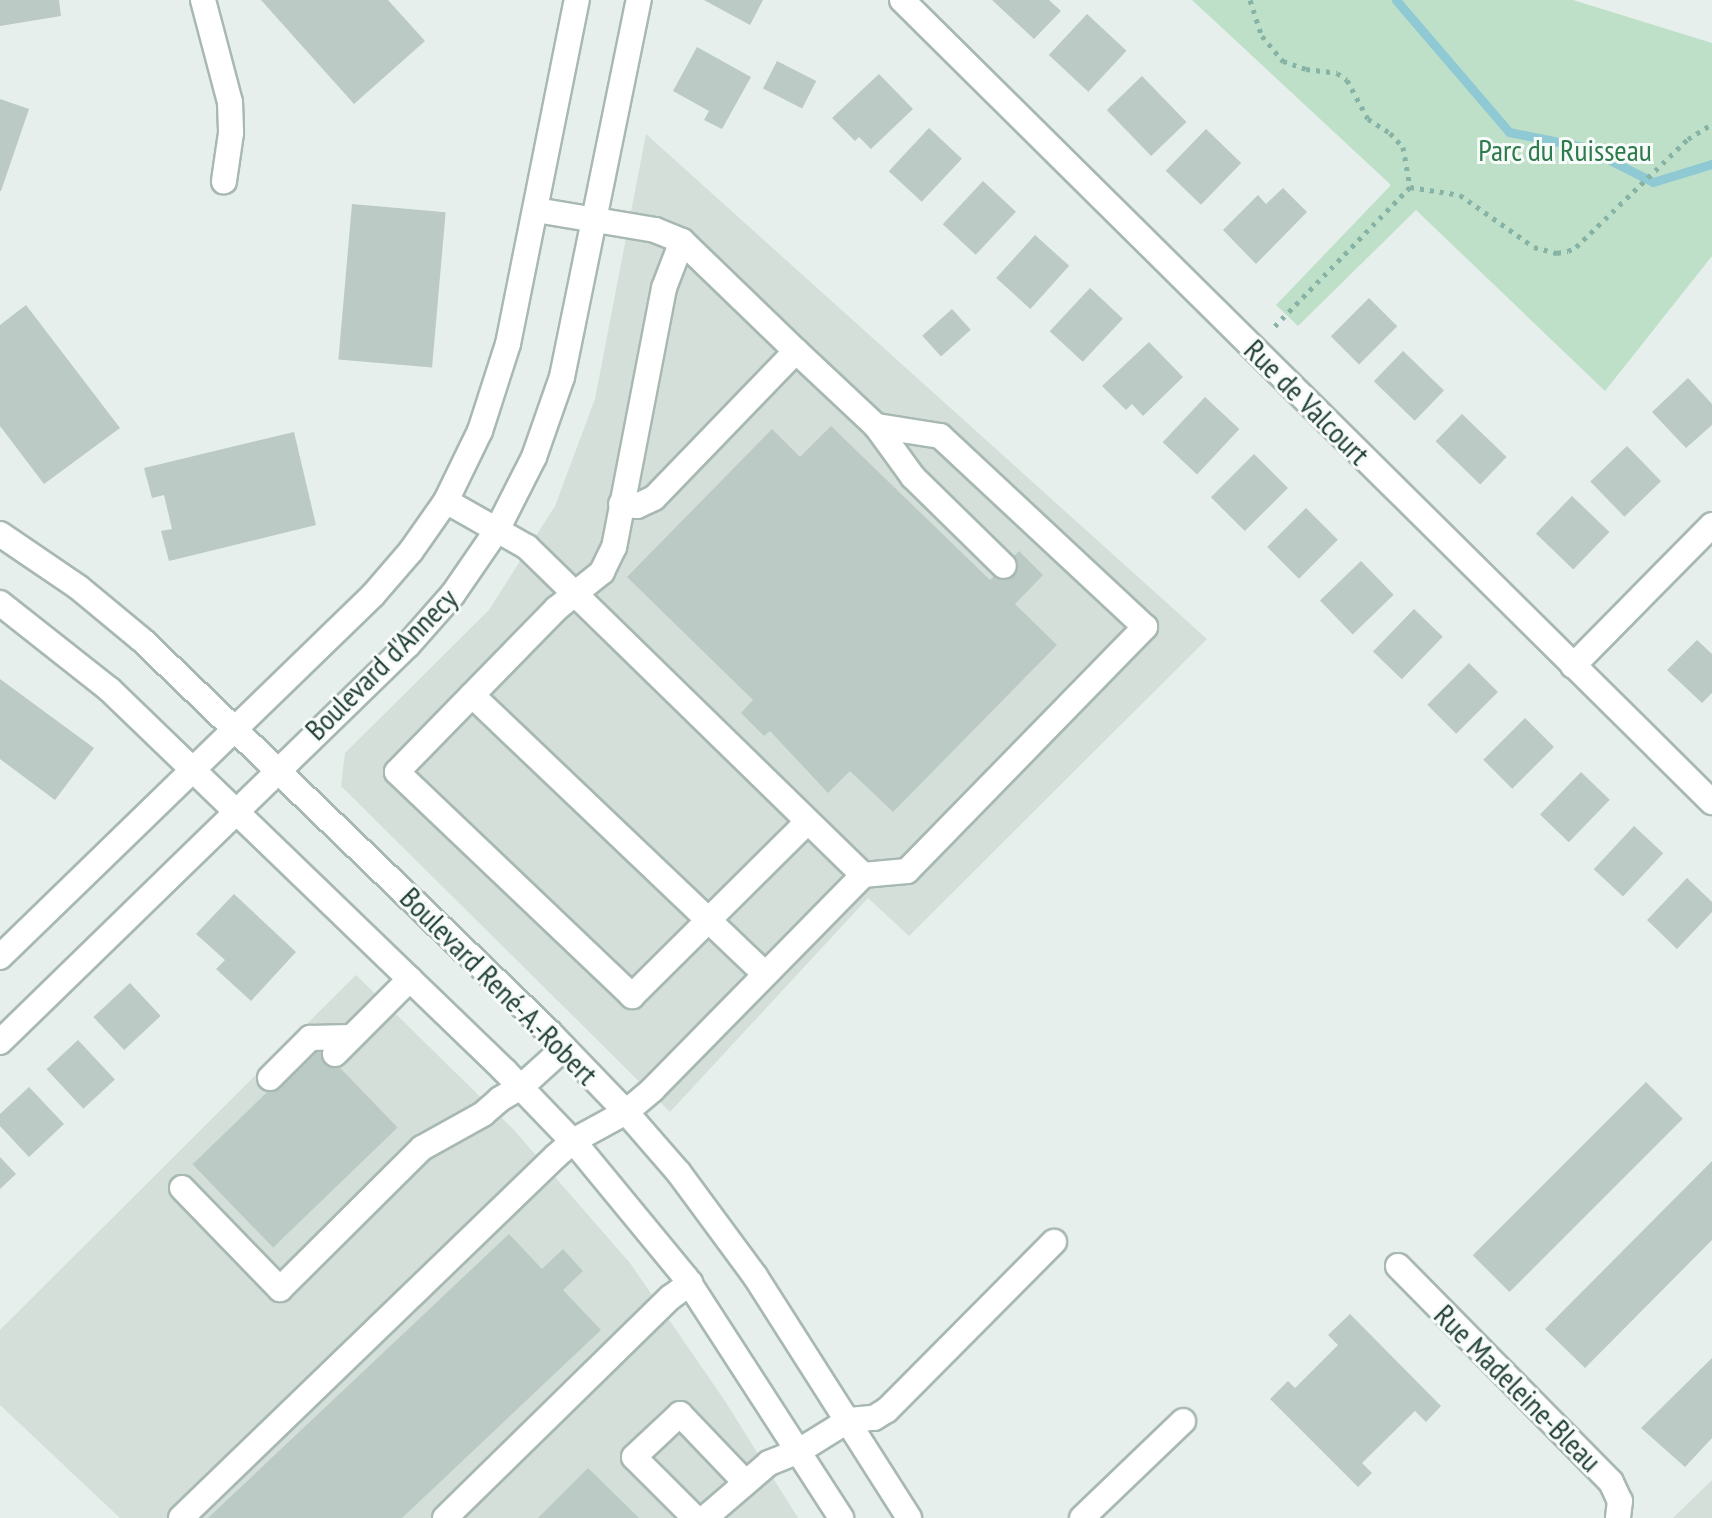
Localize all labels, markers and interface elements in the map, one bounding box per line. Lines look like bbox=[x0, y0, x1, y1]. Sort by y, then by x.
park label: Parc du Ruisseau bbox=[1478, 132, 1652, 168]
street label: Rue de Valcourt bbox=[1237, 332, 1377, 472]
street label: Boulevard d'Annecy bbox=[298, 581, 464, 747]
street label: Boulevard René-A.-Robert bbox=[393, 880, 605, 1092]
street label: Rue Madeleine-Bleau bbox=[1427, 1297, 1609, 1479]

